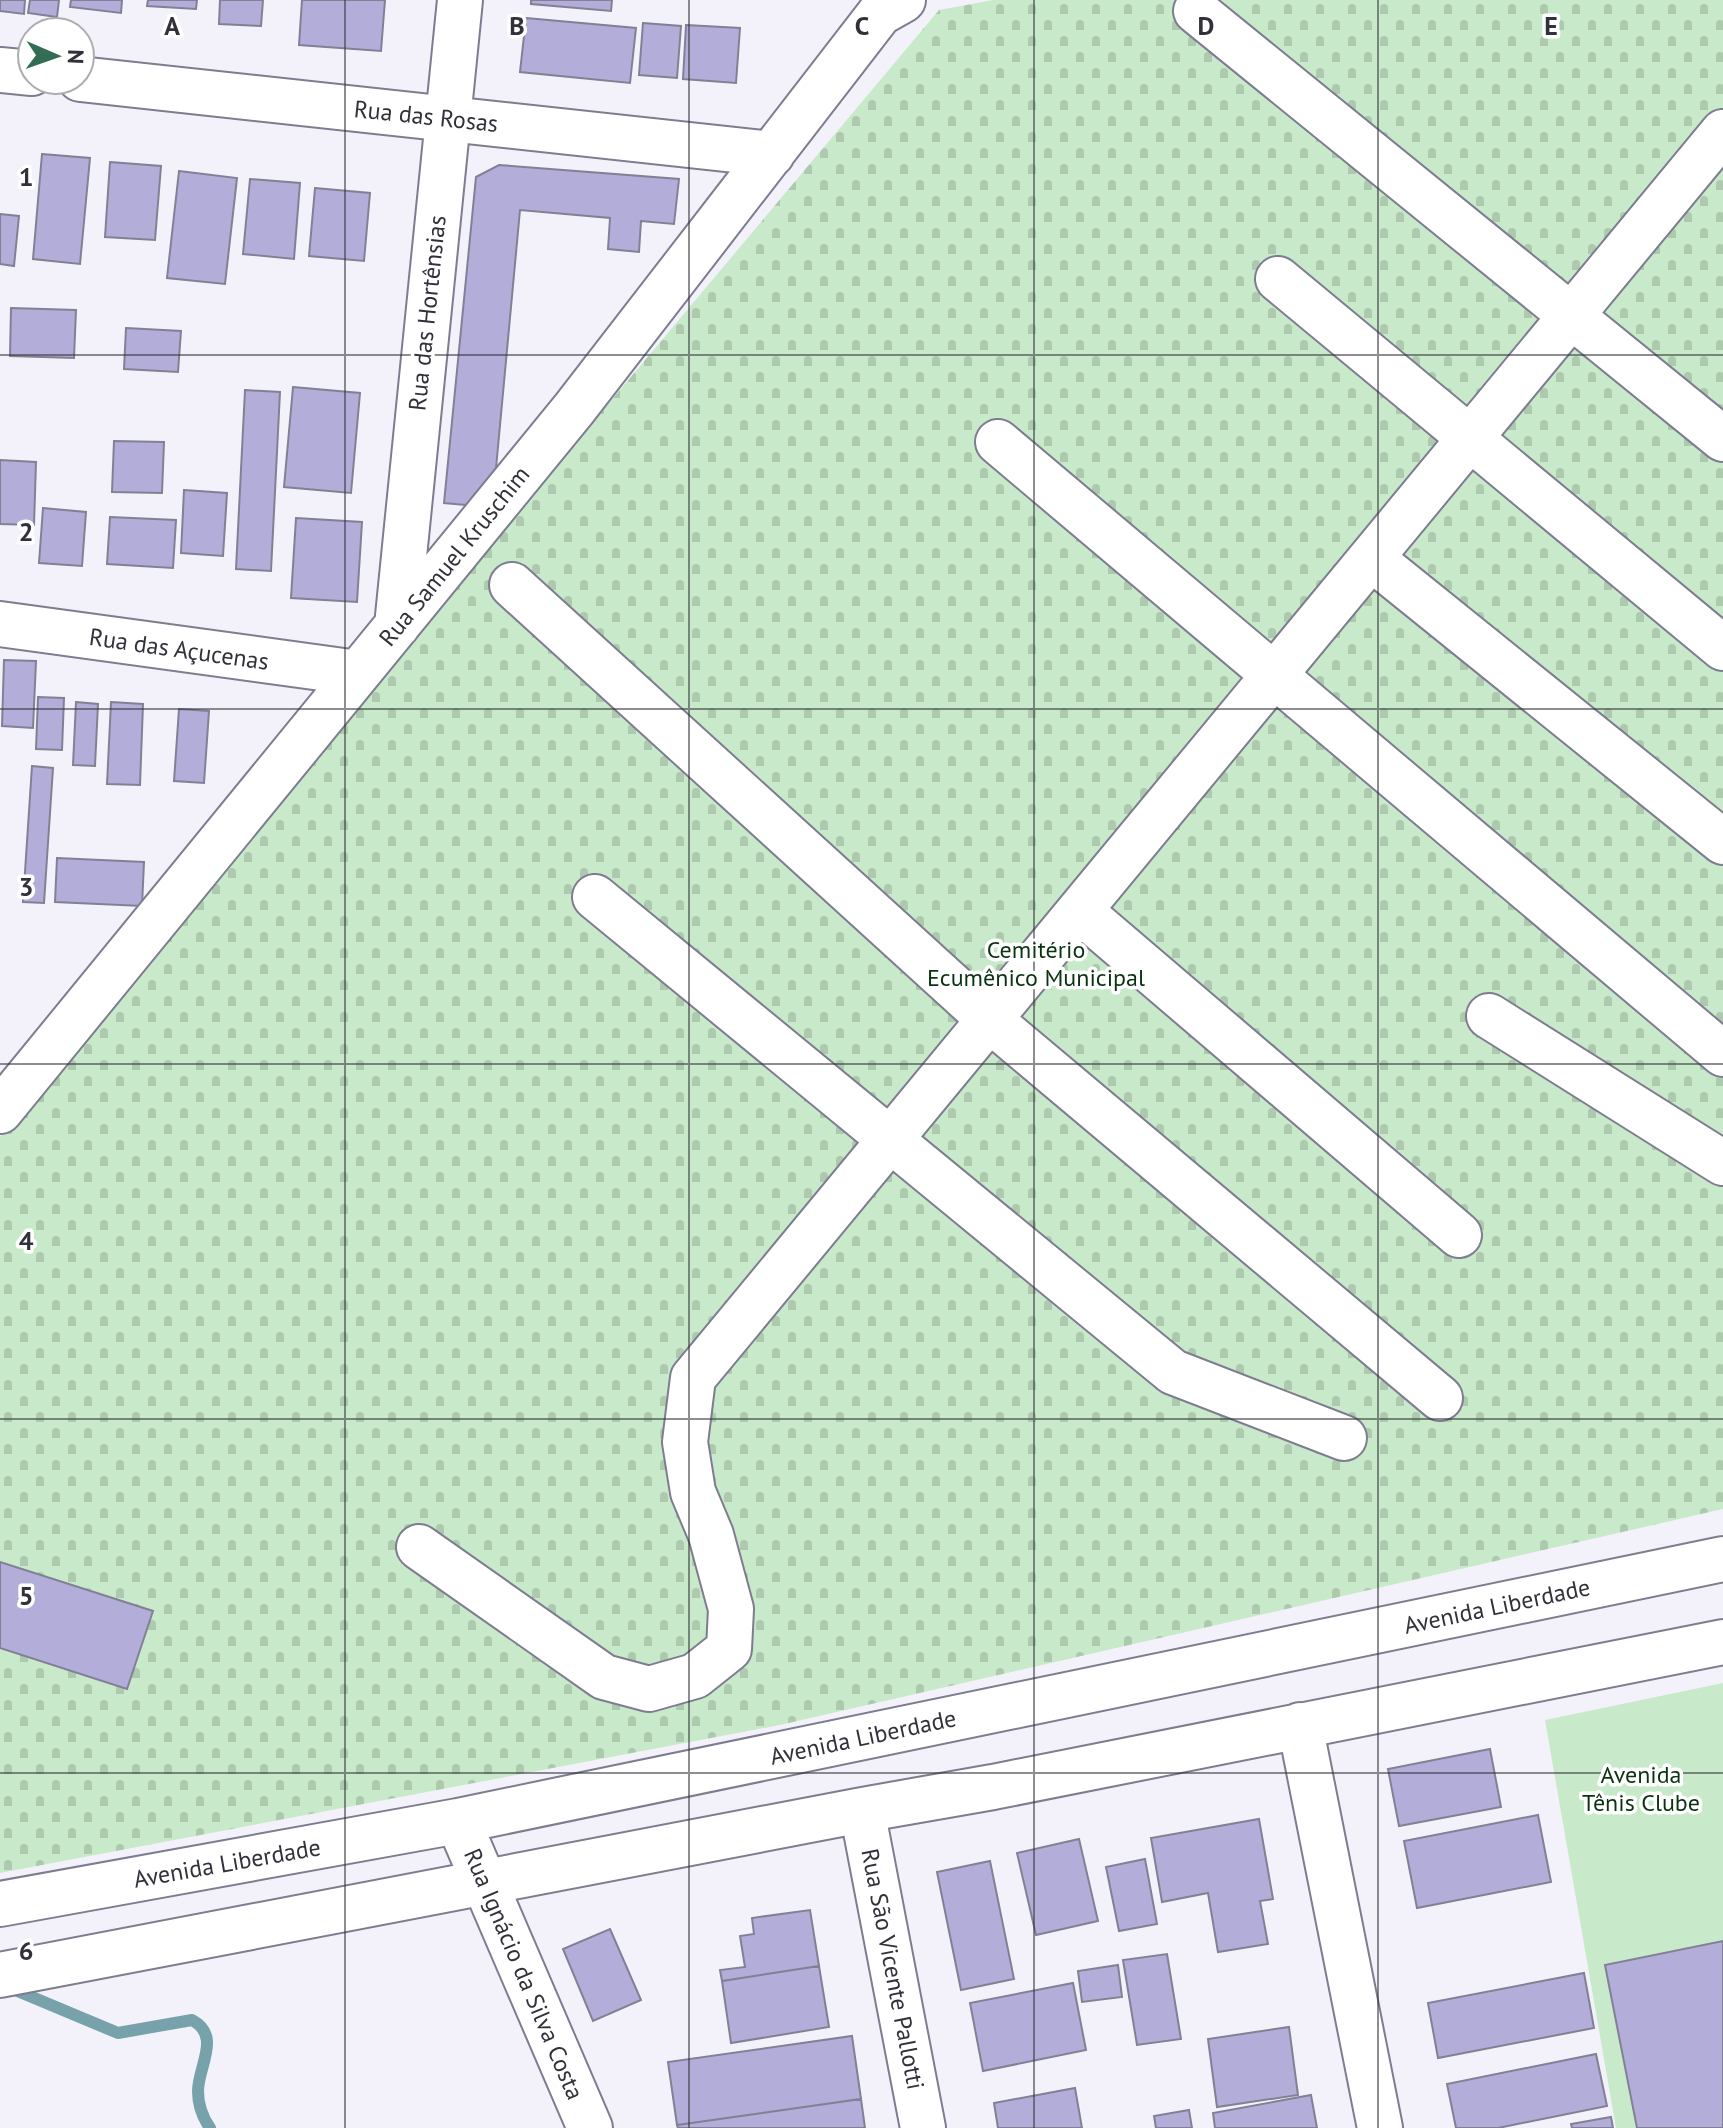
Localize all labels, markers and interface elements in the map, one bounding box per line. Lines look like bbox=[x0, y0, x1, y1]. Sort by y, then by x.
text: A bbox=[164, 9, 180, 42]
text: B bbox=[509, 9, 525, 42]
text: C bbox=[855, 9, 869, 42]
text: D bbox=[1198, 9, 1214, 42]
text: E bbox=[1544, 9, 1558, 42]
north arrow bbox=[16, 16, 96, 96]
text: N bbox=[62, 49, 90, 64]
street label: Rua das Rosas bbox=[352, 93, 500, 139]
text: 1 bbox=[19, 160, 33, 193]
street label: Rua das Hortênsias bbox=[401, 214, 453, 412]
street label: Rua Samuel Kruschim bbox=[372, 460, 536, 652]
text: 2 bbox=[19, 515, 33, 548]
street label: Rua das Açucenas bbox=[87, 621, 271, 677]
text: 3 bbox=[19, 870, 33, 903]
park label: Cemitério Ecumênico Municipal bbox=[927, 934, 1145, 993]
text: 4 bbox=[19, 1224, 34, 1257]
street label: Avenida Liberdade bbox=[1401, 1571, 1593, 1641]
text: 5 bbox=[19, 1579, 33, 1612]
street label: Avenida Liberdade bbox=[767, 1702, 959, 1772]
park label: Avenida Tênis Clube bbox=[1582, 1759, 1700, 1818]
street label: Avenida Liberdade bbox=[131, 1831, 323, 1895]
street label: Rua Ignácio da Silva Costa bbox=[457, 1844, 591, 2104]
street label: Rua São Vicente Pallotti bbox=[854, 1846, 932, 2092]
text: 6 bbox=[19, 1934, 33, 1967]

